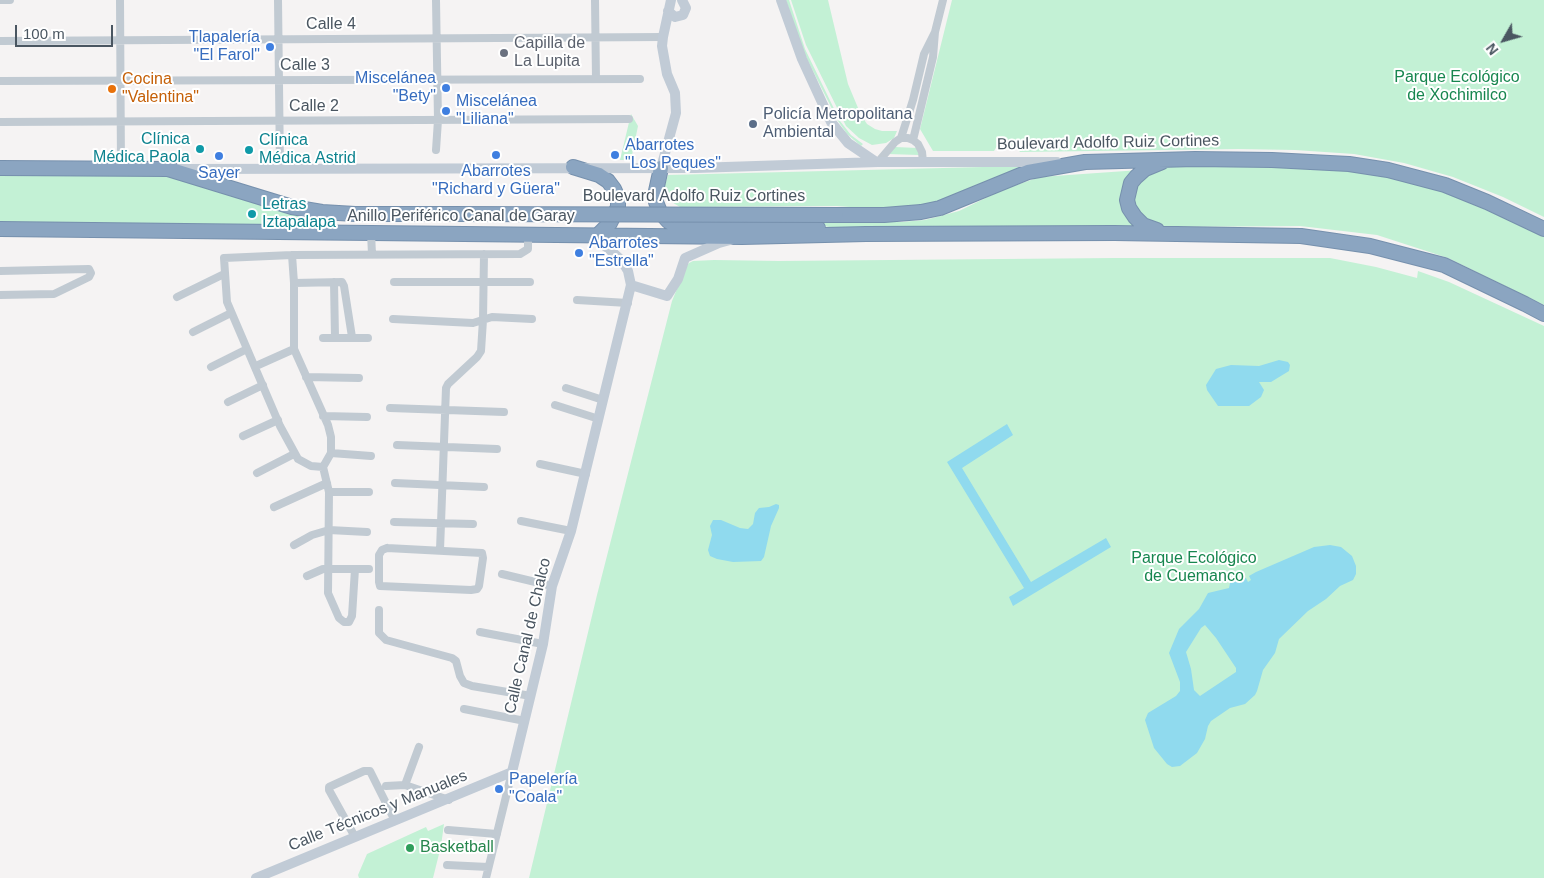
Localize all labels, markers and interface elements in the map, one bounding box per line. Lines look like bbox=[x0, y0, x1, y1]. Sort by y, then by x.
scale bar bbox=[18, 15, 115, 47]
street label: Calle 4 bbox=[306, 15, 356, 35]
north arrow bbox=[1479, 15, 1529, 65]
text: 100 m bbox=[23, 25, 65, 42]
place label: Tlapalería "El Farol" bbox=[189, 28, 260, 66]
place label: Capilla de La Lupita bbox=[514, 34, 585, 72]
text: N bbox=[1483, 40, 1502, 58]
marker: Tlapalería "El Farol" bbox=[264, 41, 276, 53]
marker: Capilla de La Lupita bbox=[498, 47, 510, 59]
street label: Calle 3 bbox=[280, 56, 330, 76]
park label: Parque Ecológico de Xochimilco bbox=[1394, 68, 1520, 106]
place label: Miscelánea "Bety" bbox=[355, 69, 436, 107]
place label: Cocina "Valentina" bbox=[122, 70, 199, 108]
marker: Miscelánea "Bety" bbox=[440, 82, 452, 94]
marker: Cocina "Valentina" bbox=[106, 83, 118, 95]
place label: Miscelánea "Liliana" bbox=[456, 92, 537, 130]
street label: Calle 2 bbox=[289, 97, 339, 117]
marker: Miscelánea "Liliana" bbox=[440, 105, 452, 117]
place label: Policía Metropolitana Ambiental bbox=[763, 105, 912, 143]
marker: Policía Metropolitana Ambiental bbox=[747, 118, 759, 130]
place label: Clínica Médica Paola bbox=[93, 130, 190, 168]
place label: Clínica Médica Astrid bbox=[259, 131, 356, 169]
street label: Boulevard Adolfo Ruiz Cortines bbox=[997, 131, 1219, 155]
place label: Abarrotes "Los Peques" bbox=[625, 136, 721, 174]
marker: Clínica Médica Paola bbox=[194, 143, 206, 155]
marker: Clínica Médica Astrid bbox=[243, 144, 255, 156]
marker: Abarrotes "Richard y Güera" bbox=[490, 149, 502, 161]
marker: Abarrotes "Los Peques" bbox=[609, 149, 621, 161]
marker: Sayer bbox=[213, 150, 225, 162]
place label: Abarrotes "Richard y Güera" bbox=[432, 162, 560, 200]
place label: Sayer bbox=[198, 164, 240, 184]
street label: Boulevard Adolfo Ruiz Cortines bbox=[583, 187, 805, 207]
place label: Letras Iztapalapa bbox=[262, 195, 336, 233]
street label: Anillo Periférico Canal de Garay bbox=[347, 207, 575, 227]
marker: Letras Iztapalapa bbox=[246, 208, 258, 220]
place label: Abarrotes "Estrella" bbox=[589, 234, 658, 272]
marker: Abarrotes "Estrella" bbox=[573, 247, 585, 259]
park label: Parque Ecológico de Cuemanco bbox=[1131, 549, 1257, 587]
street label: Calle Canal de Chalco bbox=[501, 556, 555, 716]
street label: Calle Técnicos y Manuales bbox=[286, 766, 470, 856]
place label: Papelería "Coala" bbox=[509, 770, 577, 808]
marker: Papelería "Coala" bbox=[493, 783, 505, 795]
place label: Basketball bbox=[420, 838, 494, 858]
marker: Basketball bbox=[404, 842, 416, 854]

